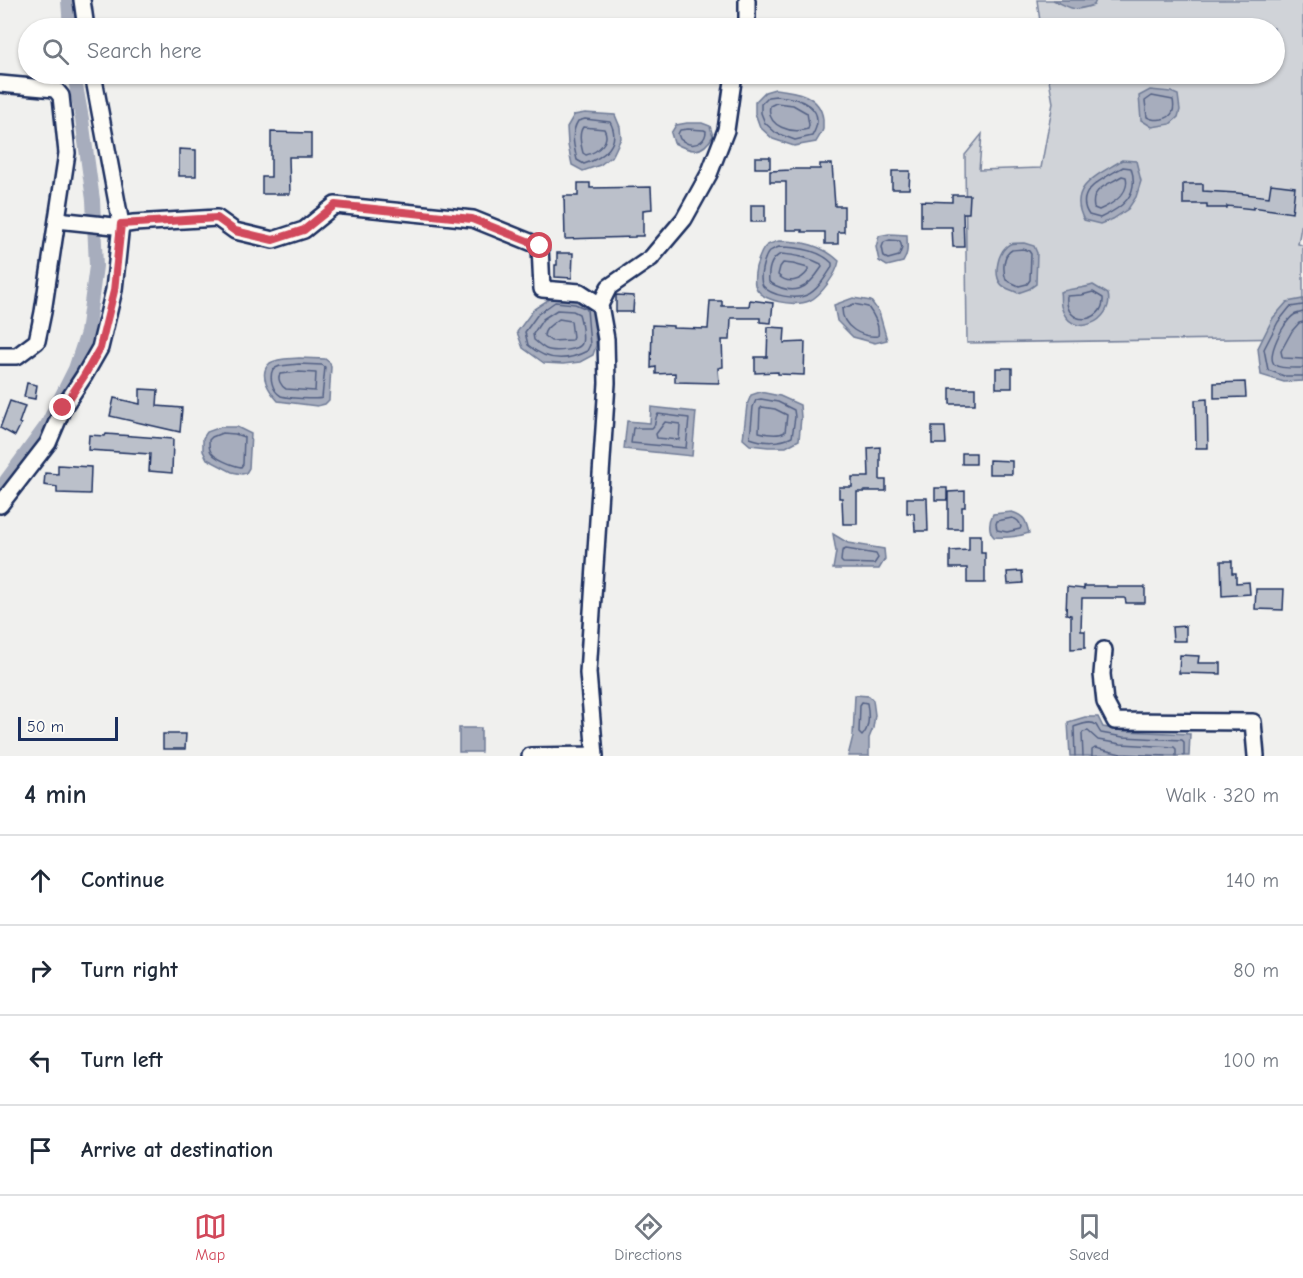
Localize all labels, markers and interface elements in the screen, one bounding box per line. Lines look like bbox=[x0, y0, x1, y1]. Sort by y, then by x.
search box bbox=[18, 18, 1285, 84]
icon: search bbox=[39, 35, 72, 68]
text: Search here bbox=[87, 38, 202, 64]
route start bbox=[526, 232, 552, 258]
route end bbox=[49, 394, 75, 420]
scale bar bbox=[18, 714, 118, 742]
text: 50 m bbox=[27, 718, 64, 736]
text: 4 min bbox=[24, 780, 87, 810]
text: Walk · 320 m bbox=[1166, 784, 1279, 807]
icon: ahead bbox=[24, 864, 57, 897]
text: Continue bbox=[81, 867, 164, 893]
text: 140 m bbox=[1226, 869, 1279, 892]
icon: right bbox=[24, 954, 57, 987]
text: Turn right bbox=[81, 957, 178, 983]
text: 80 m bbox=[1233, 959, 1279, 982]
icon: left bbox=[24, 1044, 57, 1077]
text: Turn left bbox=[81, 1047, 163, 1073]
text: 100 m bbox=[1224, 1049, 1279, 1072]
icon: arrive bbox=[24, 1134, 57, 1167]
text: Arrive at destination bbox=[81, 1137, 273, 1163]
tab: Map bbox=[194, 1210, 227, 1264]
tab: Directions bbox=[614, 1210, 682, 1264]
tab: Saved bbox=[1069, 1210, 1109, 1264]

